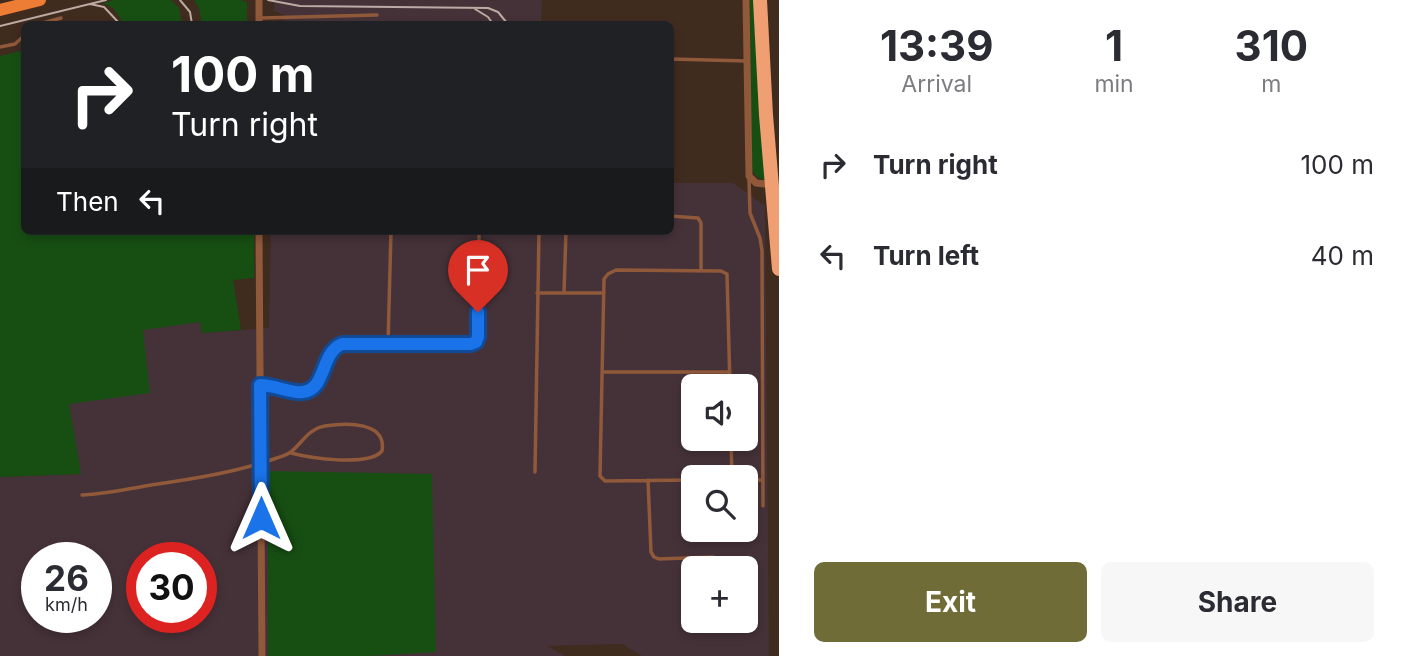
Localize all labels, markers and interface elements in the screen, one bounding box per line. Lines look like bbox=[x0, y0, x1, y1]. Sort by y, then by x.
text: 13:39 bbox=[880, 20, 994, 71]
text: 1 bbox=[1105, 20, 1123, 71]
text: 310 bbox=[1235, 20, 1308, 71]
text: 100 m bbox=[171, 45, 315, 104]
icon: right bbox=[56, 49, 147, 140]
text: Arrival bbox=[901, 70, 972, 98]
text: min bbox=[1094, 70, 1134, 98]
text: m bbox=[1261, 70, 1281, 98]
text: Turn right bbox=[171, 105, 318, 144]
icon: right bbox=[814, 146, 852, 184]
text: Turn right bbox=[873, 149, 998, 180]
text: 100 m bbox=[1301, 149, 1374, 180]
icon: left bbox=[133, 182, 171, 220]
text: Then bbox=[56, 186, 119, 217]
icon: left bbox=[814, 237, 852, 275]
pin bbox=[448, 240, 508, 312]
text: Turn left bbox=[873, 240, 979, 271]
text: 40 m bbox=[1311, 240, 1374, 271]
icon: arrive bbox=[459, 251, 497, 289]
map controls bbox=[681, 374, 758, 633]
button: sound bbox=[681, 374, 758, 451]
button: search bbox=[681, 465, 758, 542]
position arrow bbox=[224, 481, 298, 555]
speed limit sign: 30 bbox=[126, 542, 217, 633]
button: + bbox=[681, 556, 758, 633]
text: 26 bbox=[44, 557, 89, 599]
button: Exit bbox=[814, 562, 1087, 642]
button: Share bbox=[1101, 562, 1374, 642]
text: km/h bbox=[45, 594, 88, 615]

